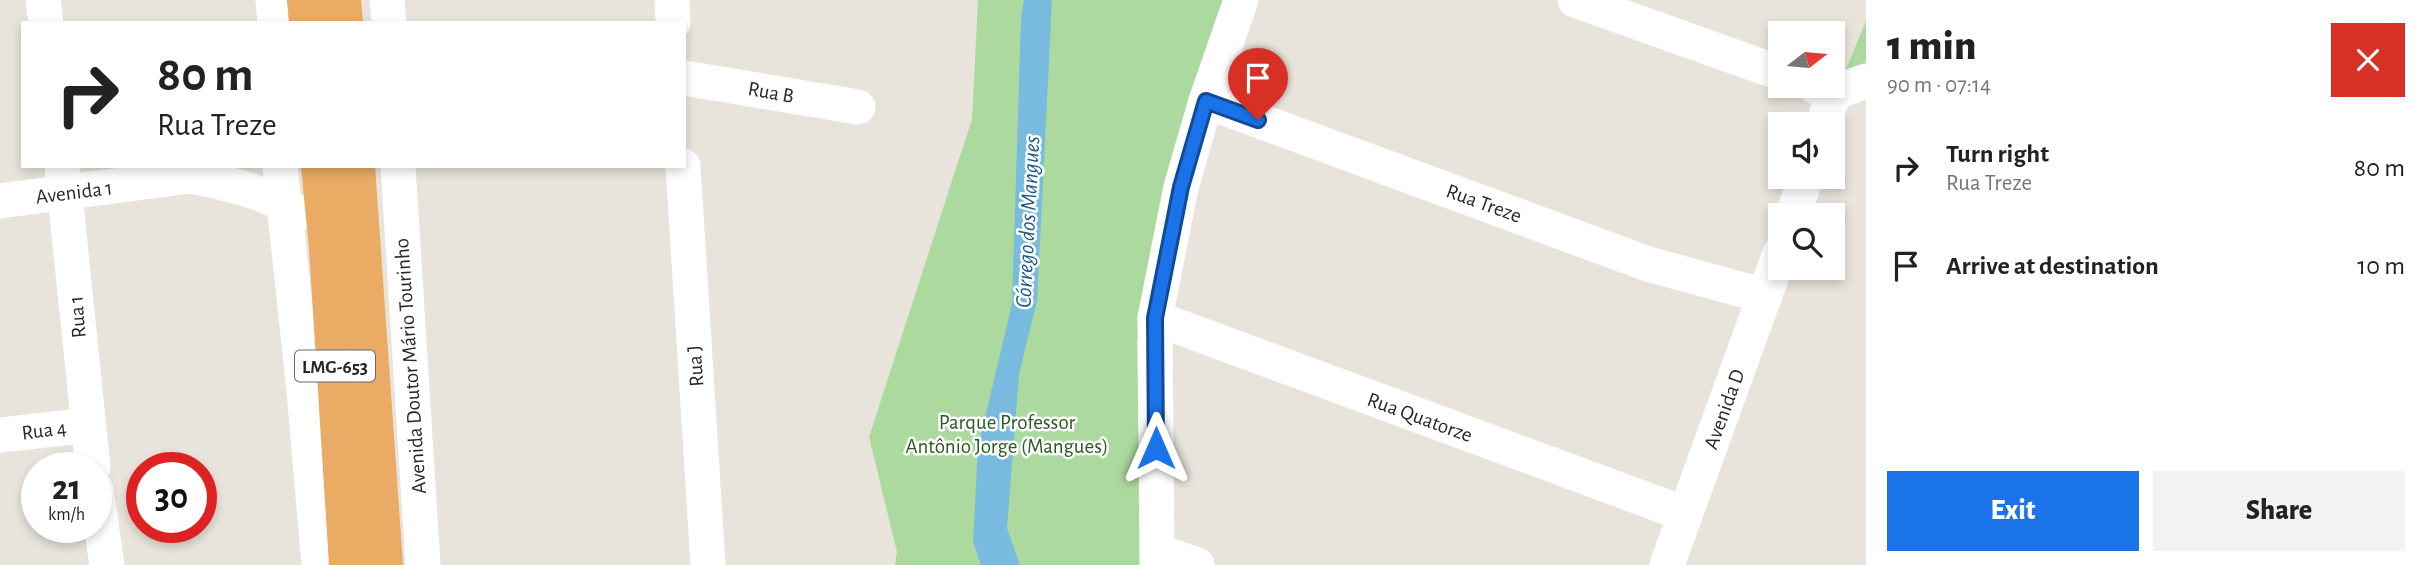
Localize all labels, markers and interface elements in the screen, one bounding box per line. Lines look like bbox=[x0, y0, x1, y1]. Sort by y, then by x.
north arrow bbox=[1768, 21, 1844, 98]
map controls bbox=[1768, 21, 1845, 280]
button: close bbox=[2331, 23, 2405, 97]
text: 1 min bbox=[1887, 25, 1976, 67]
pin bbox=[1228, 48, 1288, 120]
icon: right bbox=[42, 49, 133, 140]
text: 80 m bbox=[157, 51, 254, 100]
icon: arrive bbox=[1239, 59, 1277, 97]
text: 90 m · 07:14 bbox=[1887, 74, 1991, 97]
street label: Rua B bbox=[746, 78, 796, 107]
text: Rua Treze bbox=[157, 109, 277, 141]
button: sound bbox=[1768, 112, 1845, 189]
water label: Córrego dos Mangues bbox=[1013, 136, 1044, 309]
text: Turn right bbox=[1946, 141, 2049, 167]
icon: right bbox=[1887, 149, 1925, 187]
text: 80 m bbox=[2354, 155, 2405, 181]
text: Rua Treze bbox=[1946, 172, 2032, 195]
street label: Avenida 1 bbox=[34, 177, 114, 208]
street label: Rua Treze bbox=[1443, 180, 1524, 227]
button: search bbox=[1768, 203, 1845, 280]
street label: Avenida Doutor Mário Tourinho bbox=[391, 237, 430, 495]
icon: arrive bbox=[1887, 247, 1925, 285]
text: Arrive at destination bbox=[1946, 253, 2159, 279]
text: 10 m bbox=[2357, 253, 2405, 279]
street label: Rua 1 bbox=[65, 295, 90, 339]
street label: Rua J bbox=[684, 344, 707, 387]
road number: LMG-653 bbox=[295, 350, 375, 382]
street label: Avenida D bbox=[1700, 366, 1749, 452]
street label: Rua Quatorze bbox=[1364, 389, 1475, 446]
position arrow bbox=[1119, 411, 1193, 485]
park label: Parque Professor Antônio Jorge (Mangues) bbox=[906, 412, 1108, 457]
street label: Rua 4 bbox=[20, 417, 68, 444]
speed limit sign: 30 bbox=[126, 452, 217, 543]
text: 21 bbox=[52, 471, 81, 506]
button: Exit bbox=[1887, 471, 2139, 551]
button: Share bbox=[2153, 471, 2405, 551]
text: km/h bbox=[48, 506, 85, 524]

